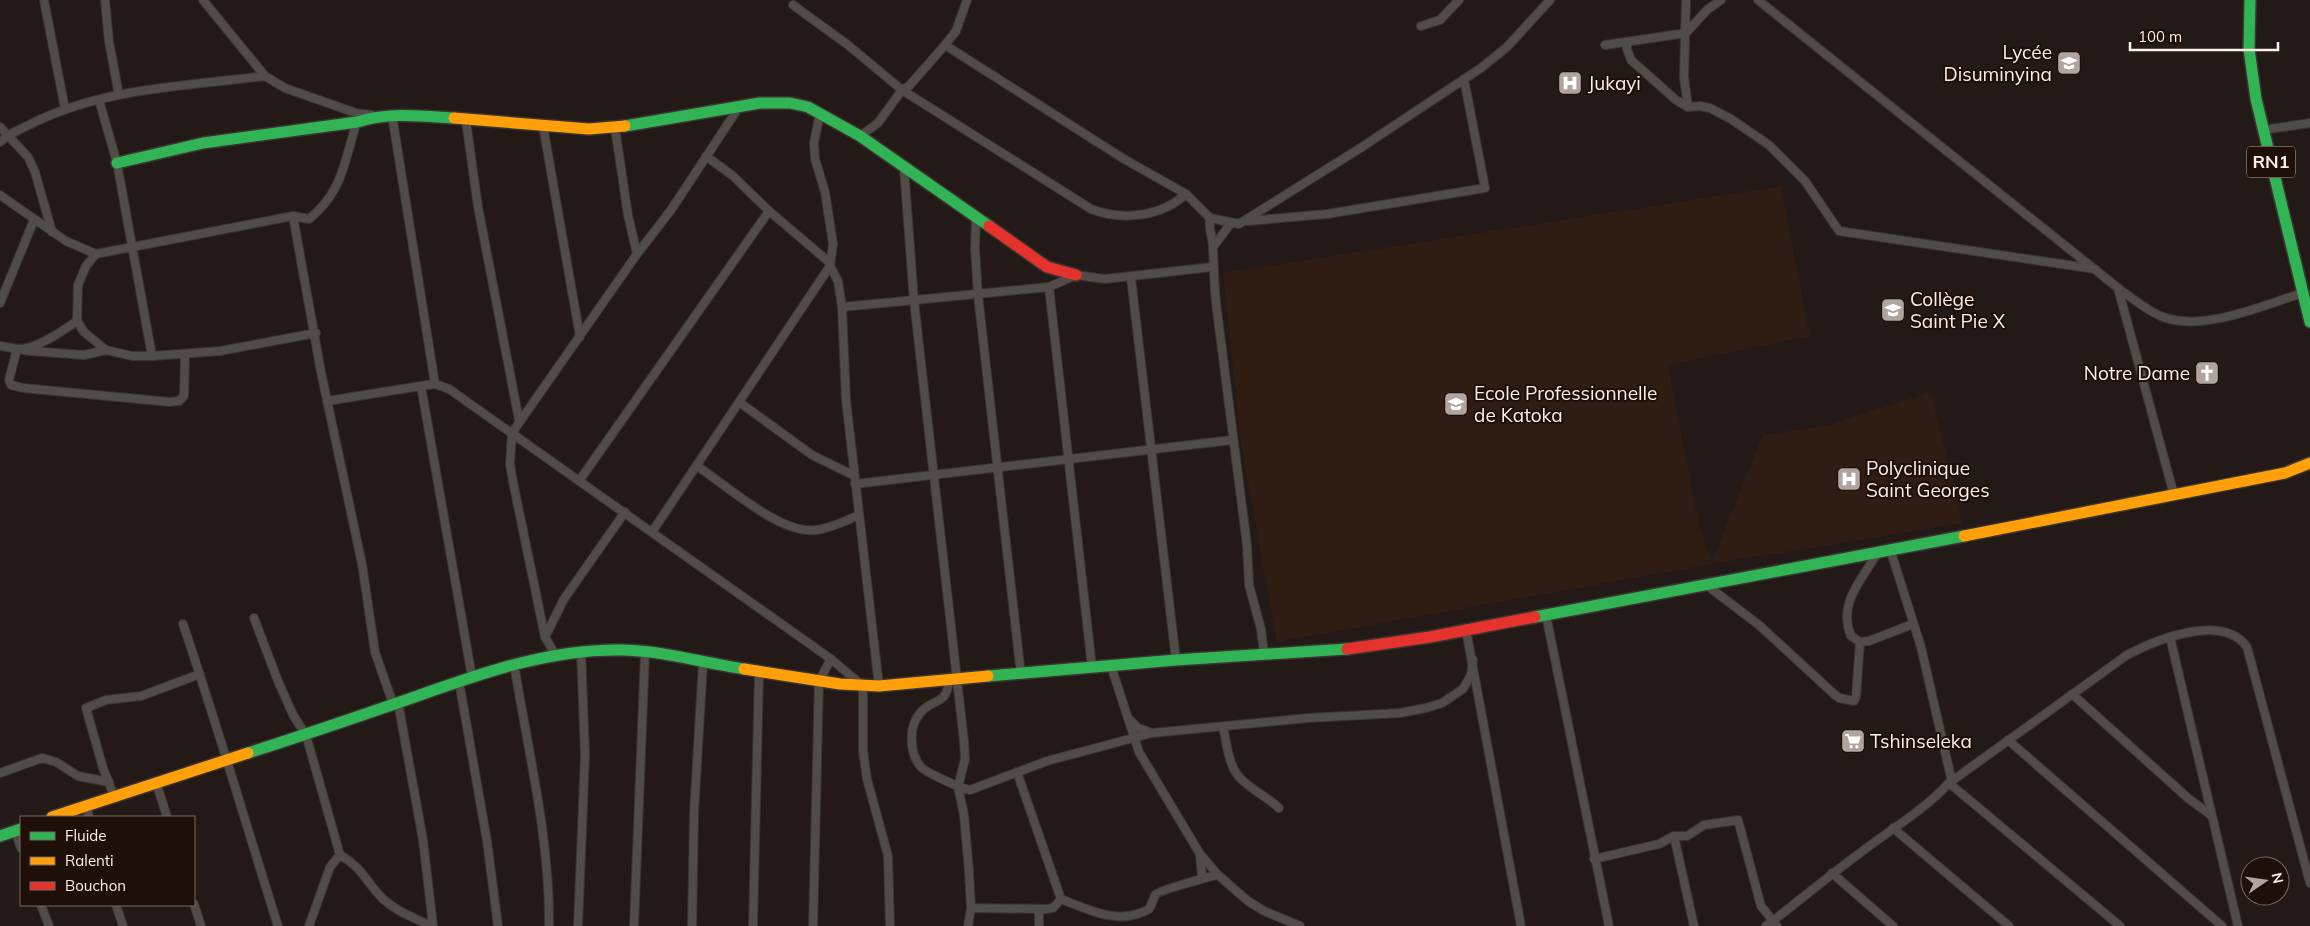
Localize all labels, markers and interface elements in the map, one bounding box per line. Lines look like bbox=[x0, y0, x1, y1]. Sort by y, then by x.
scale bar bbox=[2130, 20, 2278, 52]
text: 100 m bbox=[2138, 27, 2182, 46]
place label: Lycée Disuminyina bbox=[1944, 40, 2052, 86]
school or university icon: Lycée Disuminyina bbox=[2056, 50, 2082, 76]
hospital icon: Jukayi bbox=[1557, 70, 1583, 96]
place label: Jukayi bbox=[1588, 71, 1641, 95]
road number: RN1 bbox=[2247, 146, 2295, 178]
place label: Collège Saint Pie X bbox=[1910, 287, 2006, 333]
school or university icon: Collège Saint Pie X bbox=[1880, 297, 1906, 323]
church icon: Notre Dame bbox=[2194, 360, 2220, 386]
place label: Notre Dame bbox=[2084, 361, 2190, 385]
place label: Ecole Professionnelle de Katoka bbox=[1474, 381, 1657, 427]
school or university icon: Ecole Professionnelle de Katoka bbox=[1443, 391, 1469, 417]
place label: Polyclinique Saint Georges bbox=[1866, 456, 1990, 502]
hospital icon: Polyclinique Saint Georges bbox=[1836, 466, 1862, 492]
supermarket icon: Tshinseleka bbox=[1840, 728, 1866, 754]
place label: Tshinseleka bbox=[1870, 729, 1972, 753]
legend bbox=[20, 816, 195, 906]
text: Fluide bbox=[65, 826, 106, 845]
text: Ralenti bbox=[65, 851, 114, 870]
north arrow bbox=[2240, 856, 2290, 906]
text: N bbox=[2268, 871, 2288, 885]
text: Bouchon bbox=[65, 876, 126, 895]

